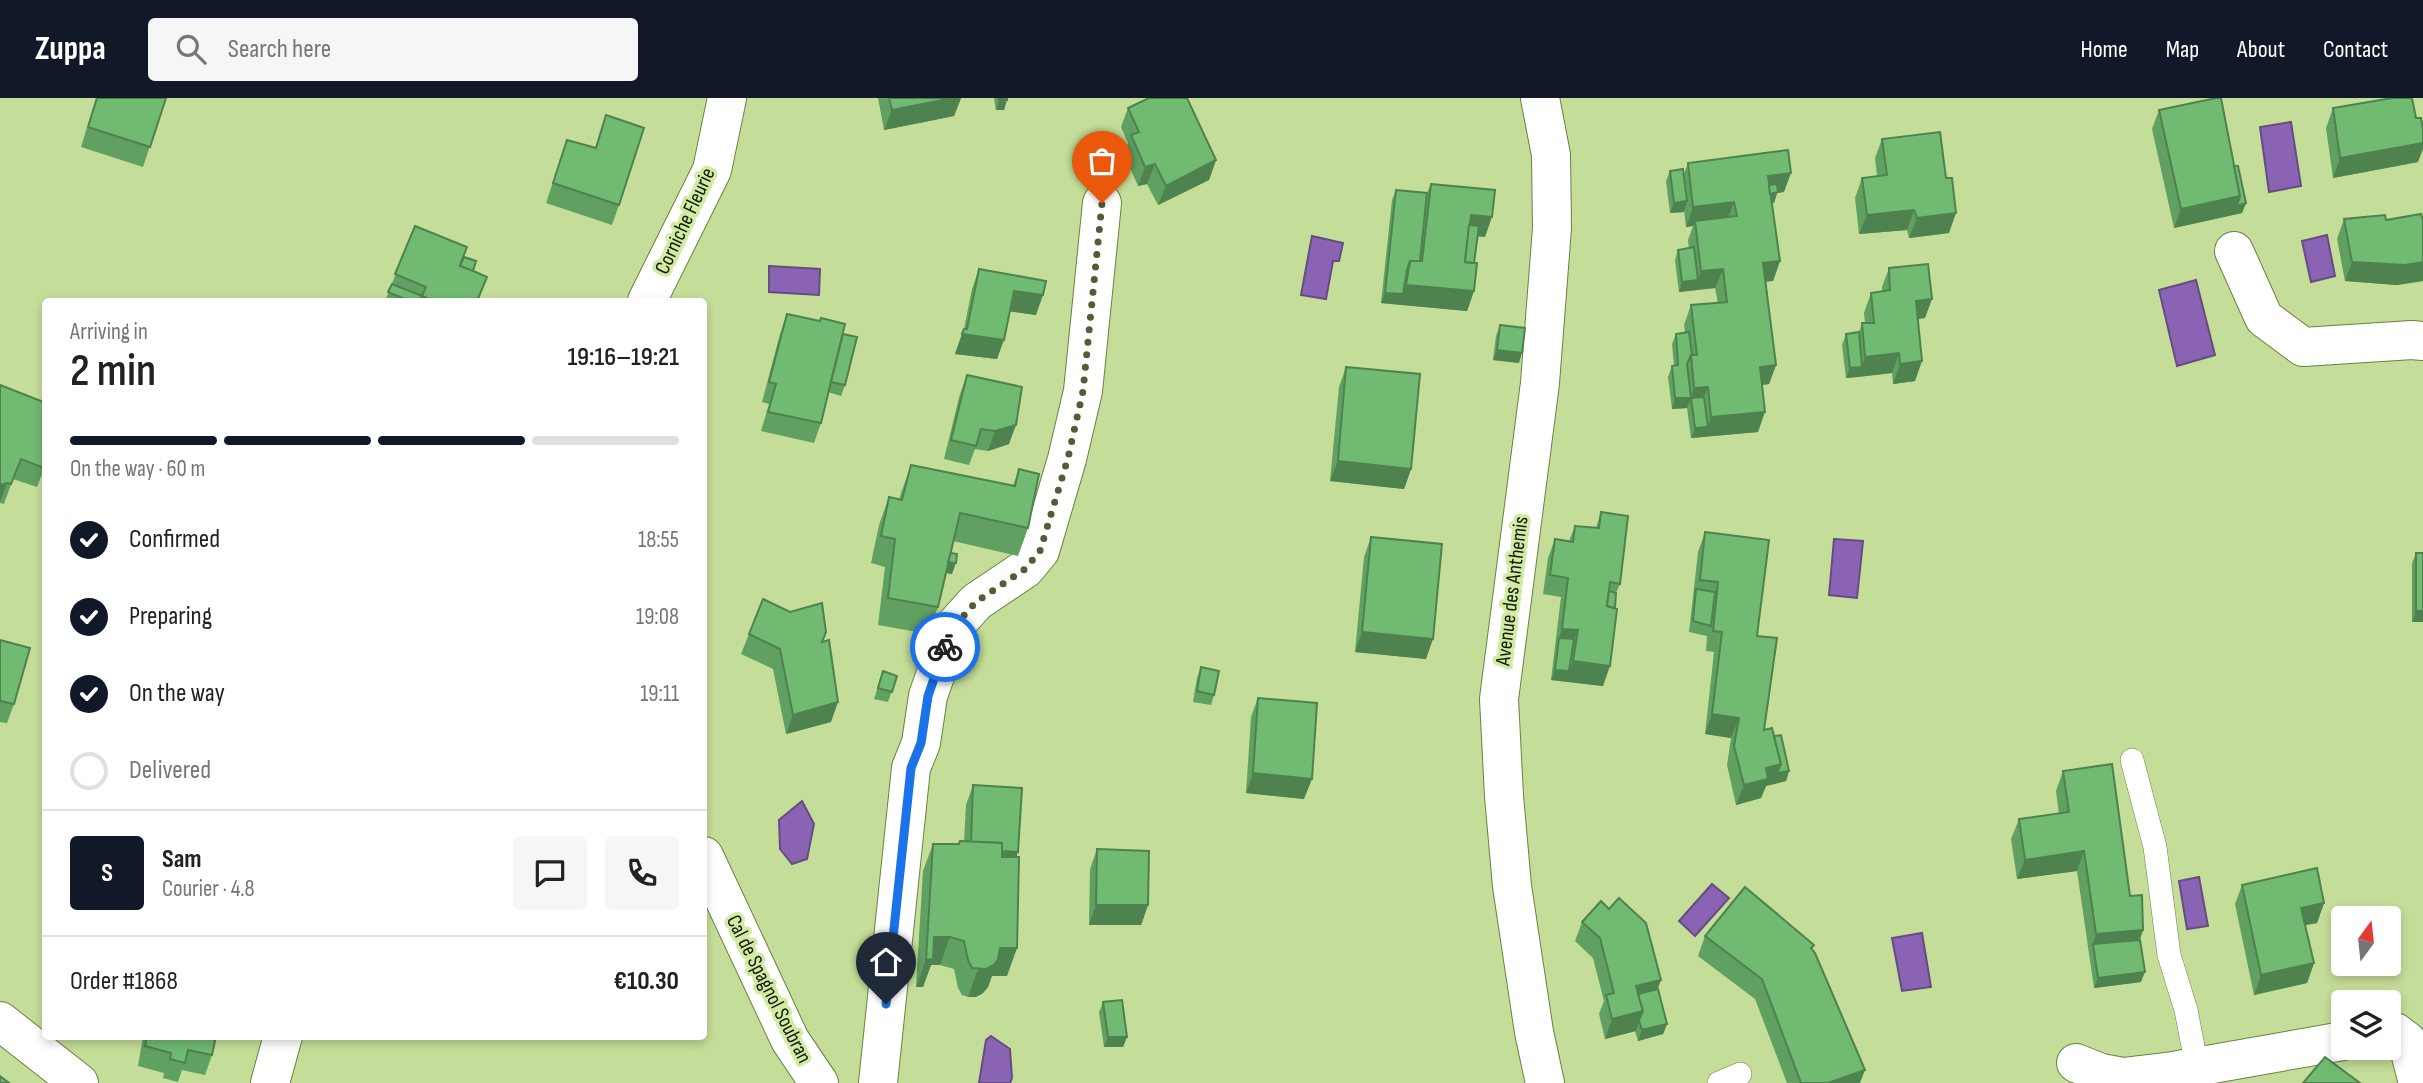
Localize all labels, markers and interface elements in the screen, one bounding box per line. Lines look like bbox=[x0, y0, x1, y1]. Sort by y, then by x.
search box bbox=[148, 18, 638, 81]
text: Zuppa bbox=[35, 29, 106, 69]
icon: search bbox=[172, 30, 210, 68]
text: Search here bbox=[228, 34, 331, 65]
text: Home bbox=[2080, 35, 2128, 64]
text: Map bbox=[2166, 35, 2199, 64]
text: About bbox=[2237, 35, 2285, 64]
text: Contact bbox=[2323, 35, 2388, 64]
pin bbox=[1072, 131, 1132, 203]
icon: bag bbox=[1083, 142, 1121, 180]
street label: Corniche Fleurie bbox=[650, 164, 720, 278]
text: Arriving in bbox=[70, 318, 148, 346]
text: 19:16–19:21 bbox=[567, 342, 679, 373]
text: 2 min bbox=[70, 344, 156, 399]
text: On the way · 60 m bbox=[70, 455, 205, 483]
street label: Avenue des Anthemis bbox=[1490, 515, 1534, 668]
icon: check bbox=[70, 521, 108, 559]
text: Confirmed bbox=[129, 524, 220, 555]
text: 18:55 bbox=[638, 526, 679, 554]
icon: check bbox=[70, 598, 108, 636]
text: Preparing bbox=[129, 601, 212, 632]
text: 19:08 bbox=[636, 603, 679, 631]
courier bbox=[910, 612, 980, 682]
icon: bike bbox=[926, 628, 964, 666]
icon: check bbox=[70, 675, 108, 713]
text: On the way bbox=[129, 678, 225, 709]
text: 19:11 bbox=[640, 680, 679, 708]
text: Delivered bbox=[129, 755, 211, 786]
button: chat bbox=[513, 836, 587, 910]
button: phone bbox=[605, 836, 679, 910]
text: Sam bbox=[162, 844, 202, 875]
text: S bbox=[101, 858, 113, 889]
text: Courier · 4.8 bbox=[162, 875, 255, 903]
north arrow bbox=[2331, 906, 2401, 976]
map controls bbox=[2331, 906, 2401, 1060]
street label: Cal de Spagnol Soubran bbox=[721, 911, 817, 1067]
pin bbox=[856, 932, 916, 1004]
icon: home bbox=[867, 943, 905, 981]
text: Order #1868 bbox=[70, 966, 178, 997]
text: €10.30 bbox=[613, 966, 679, 997]
button: layers bbox=[2331, 990, 2401, 1060]

